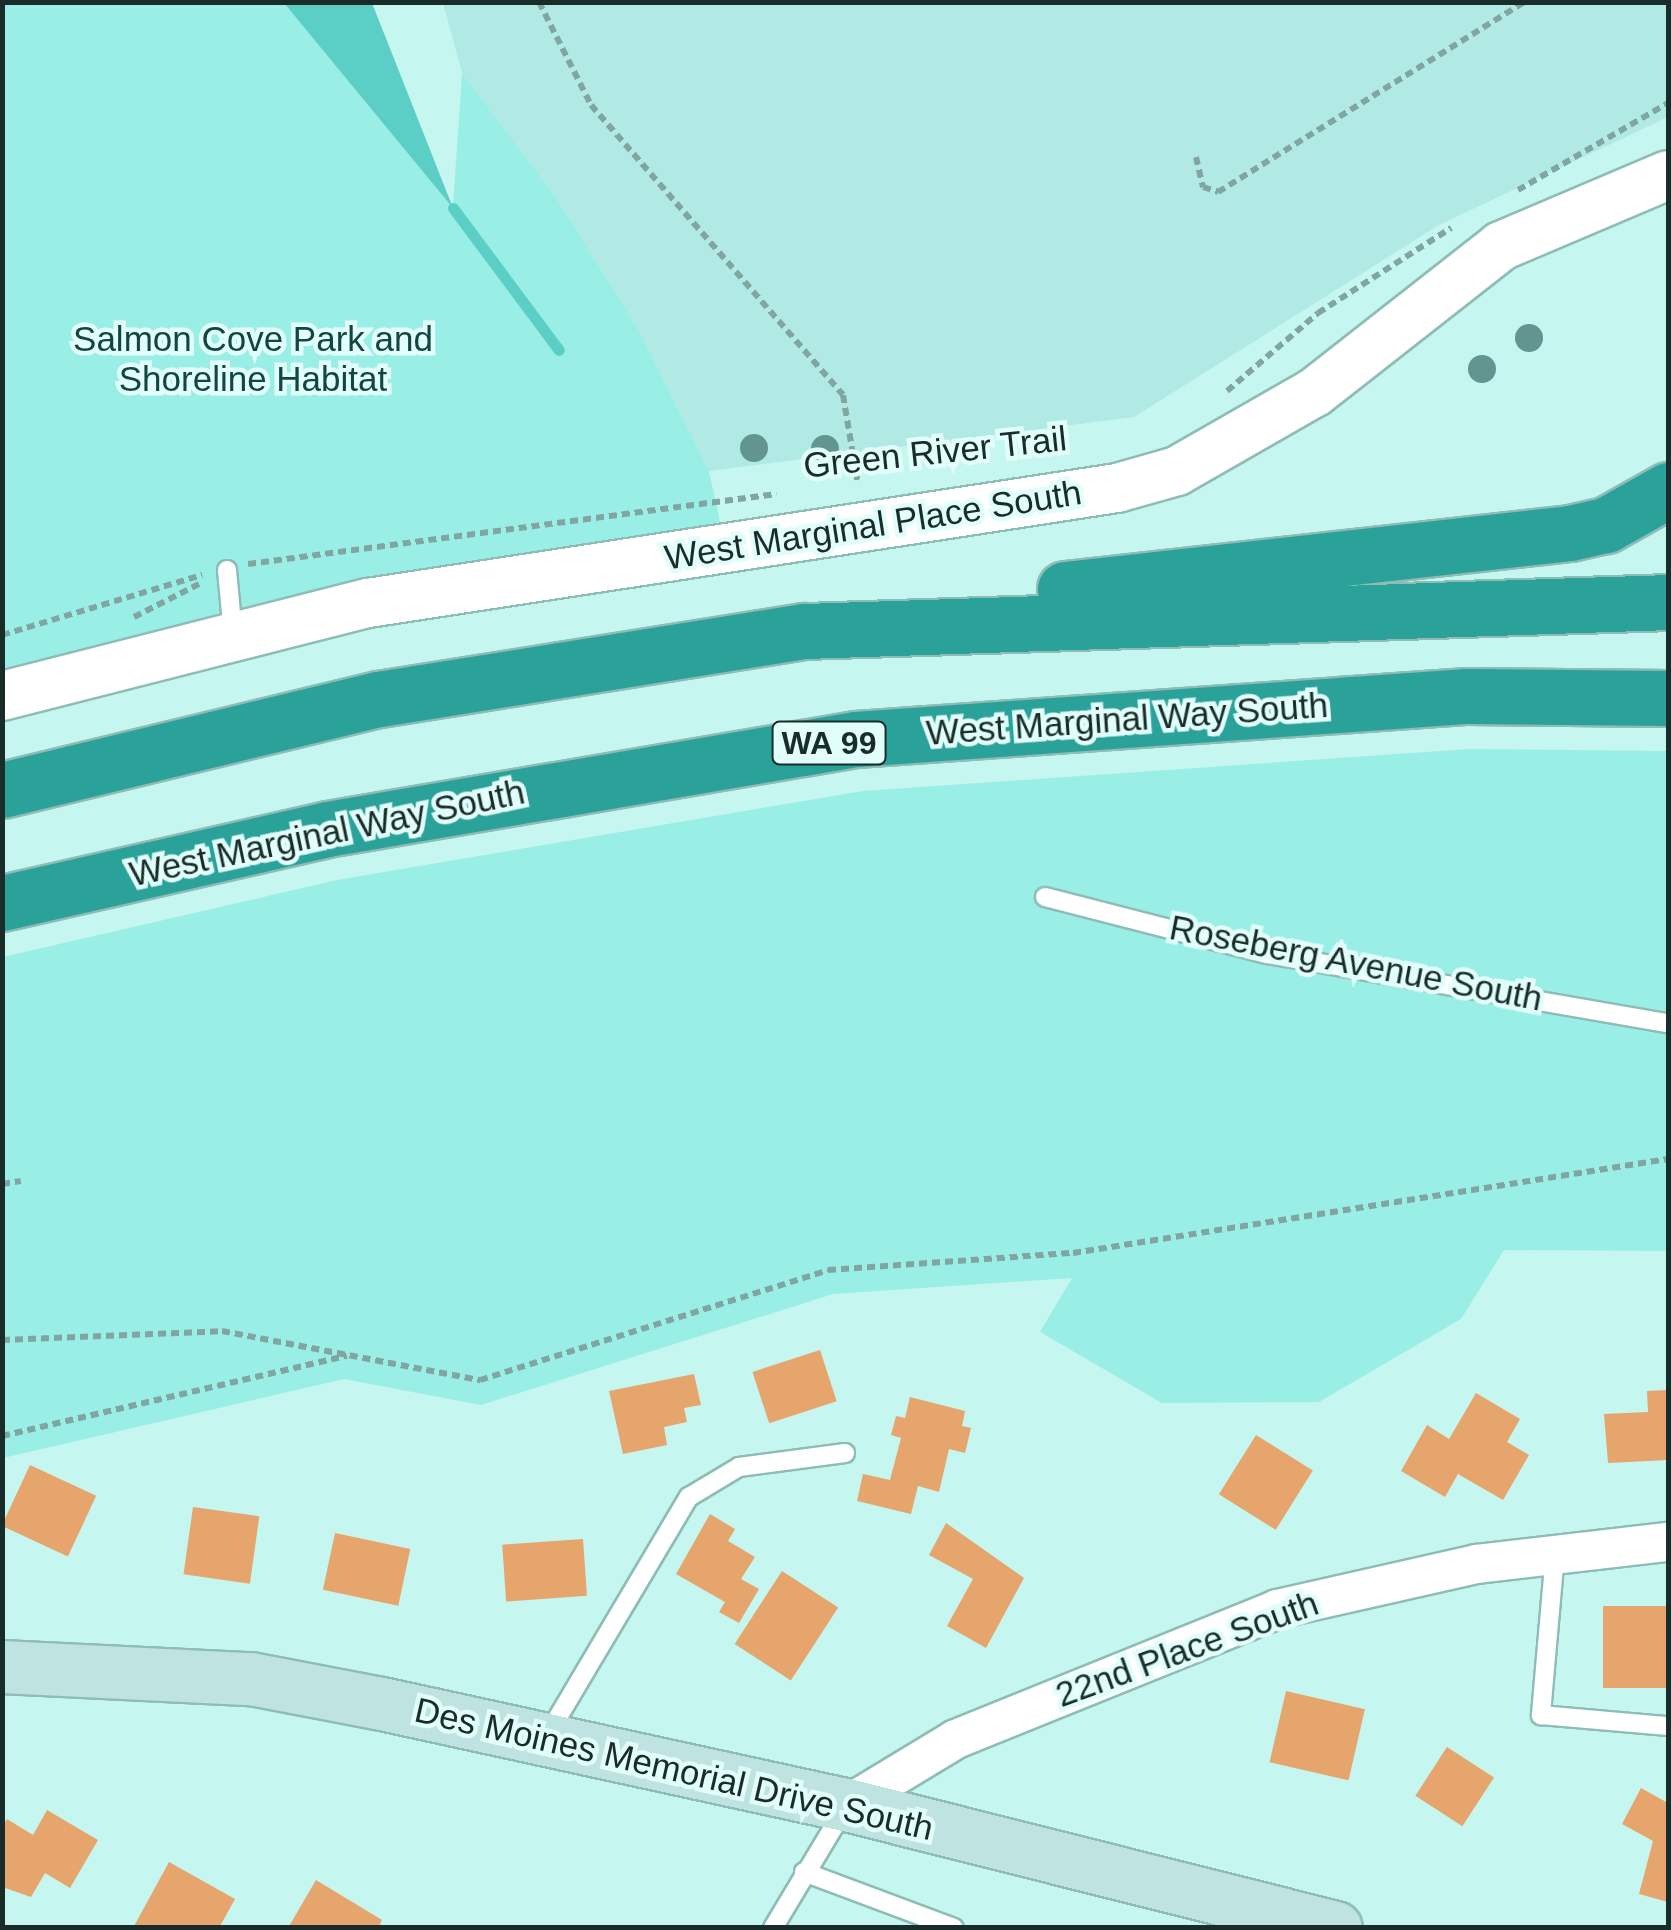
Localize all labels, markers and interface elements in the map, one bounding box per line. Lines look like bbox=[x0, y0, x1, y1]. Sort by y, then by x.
park label: Salmon Cove Park and Shoreline Habitat bbox=[73, 318, 433, 400]
street label: Green River Trail bbox=[801, 417, 1069, 487]
street label: West Marginal Place South bbox=[662, 471, 1084, 579]
street label: West Marginal Way South bbox=[925, 684, 1329, 754]
road number: WA 99 bbox=[769, 716, 889, 770]
street label: West Marginal Way South bbox=[126, 771, 528, 895]
street label: Roseberg Avenue South bbox=[1165, 906, 1547, 1020]
street label: 22nd Place South bbox=[1050, 1582, 1324, 1716]
street label: Des Moines Memorial Drive South bbox=[411, 1689, 937, 1849]

